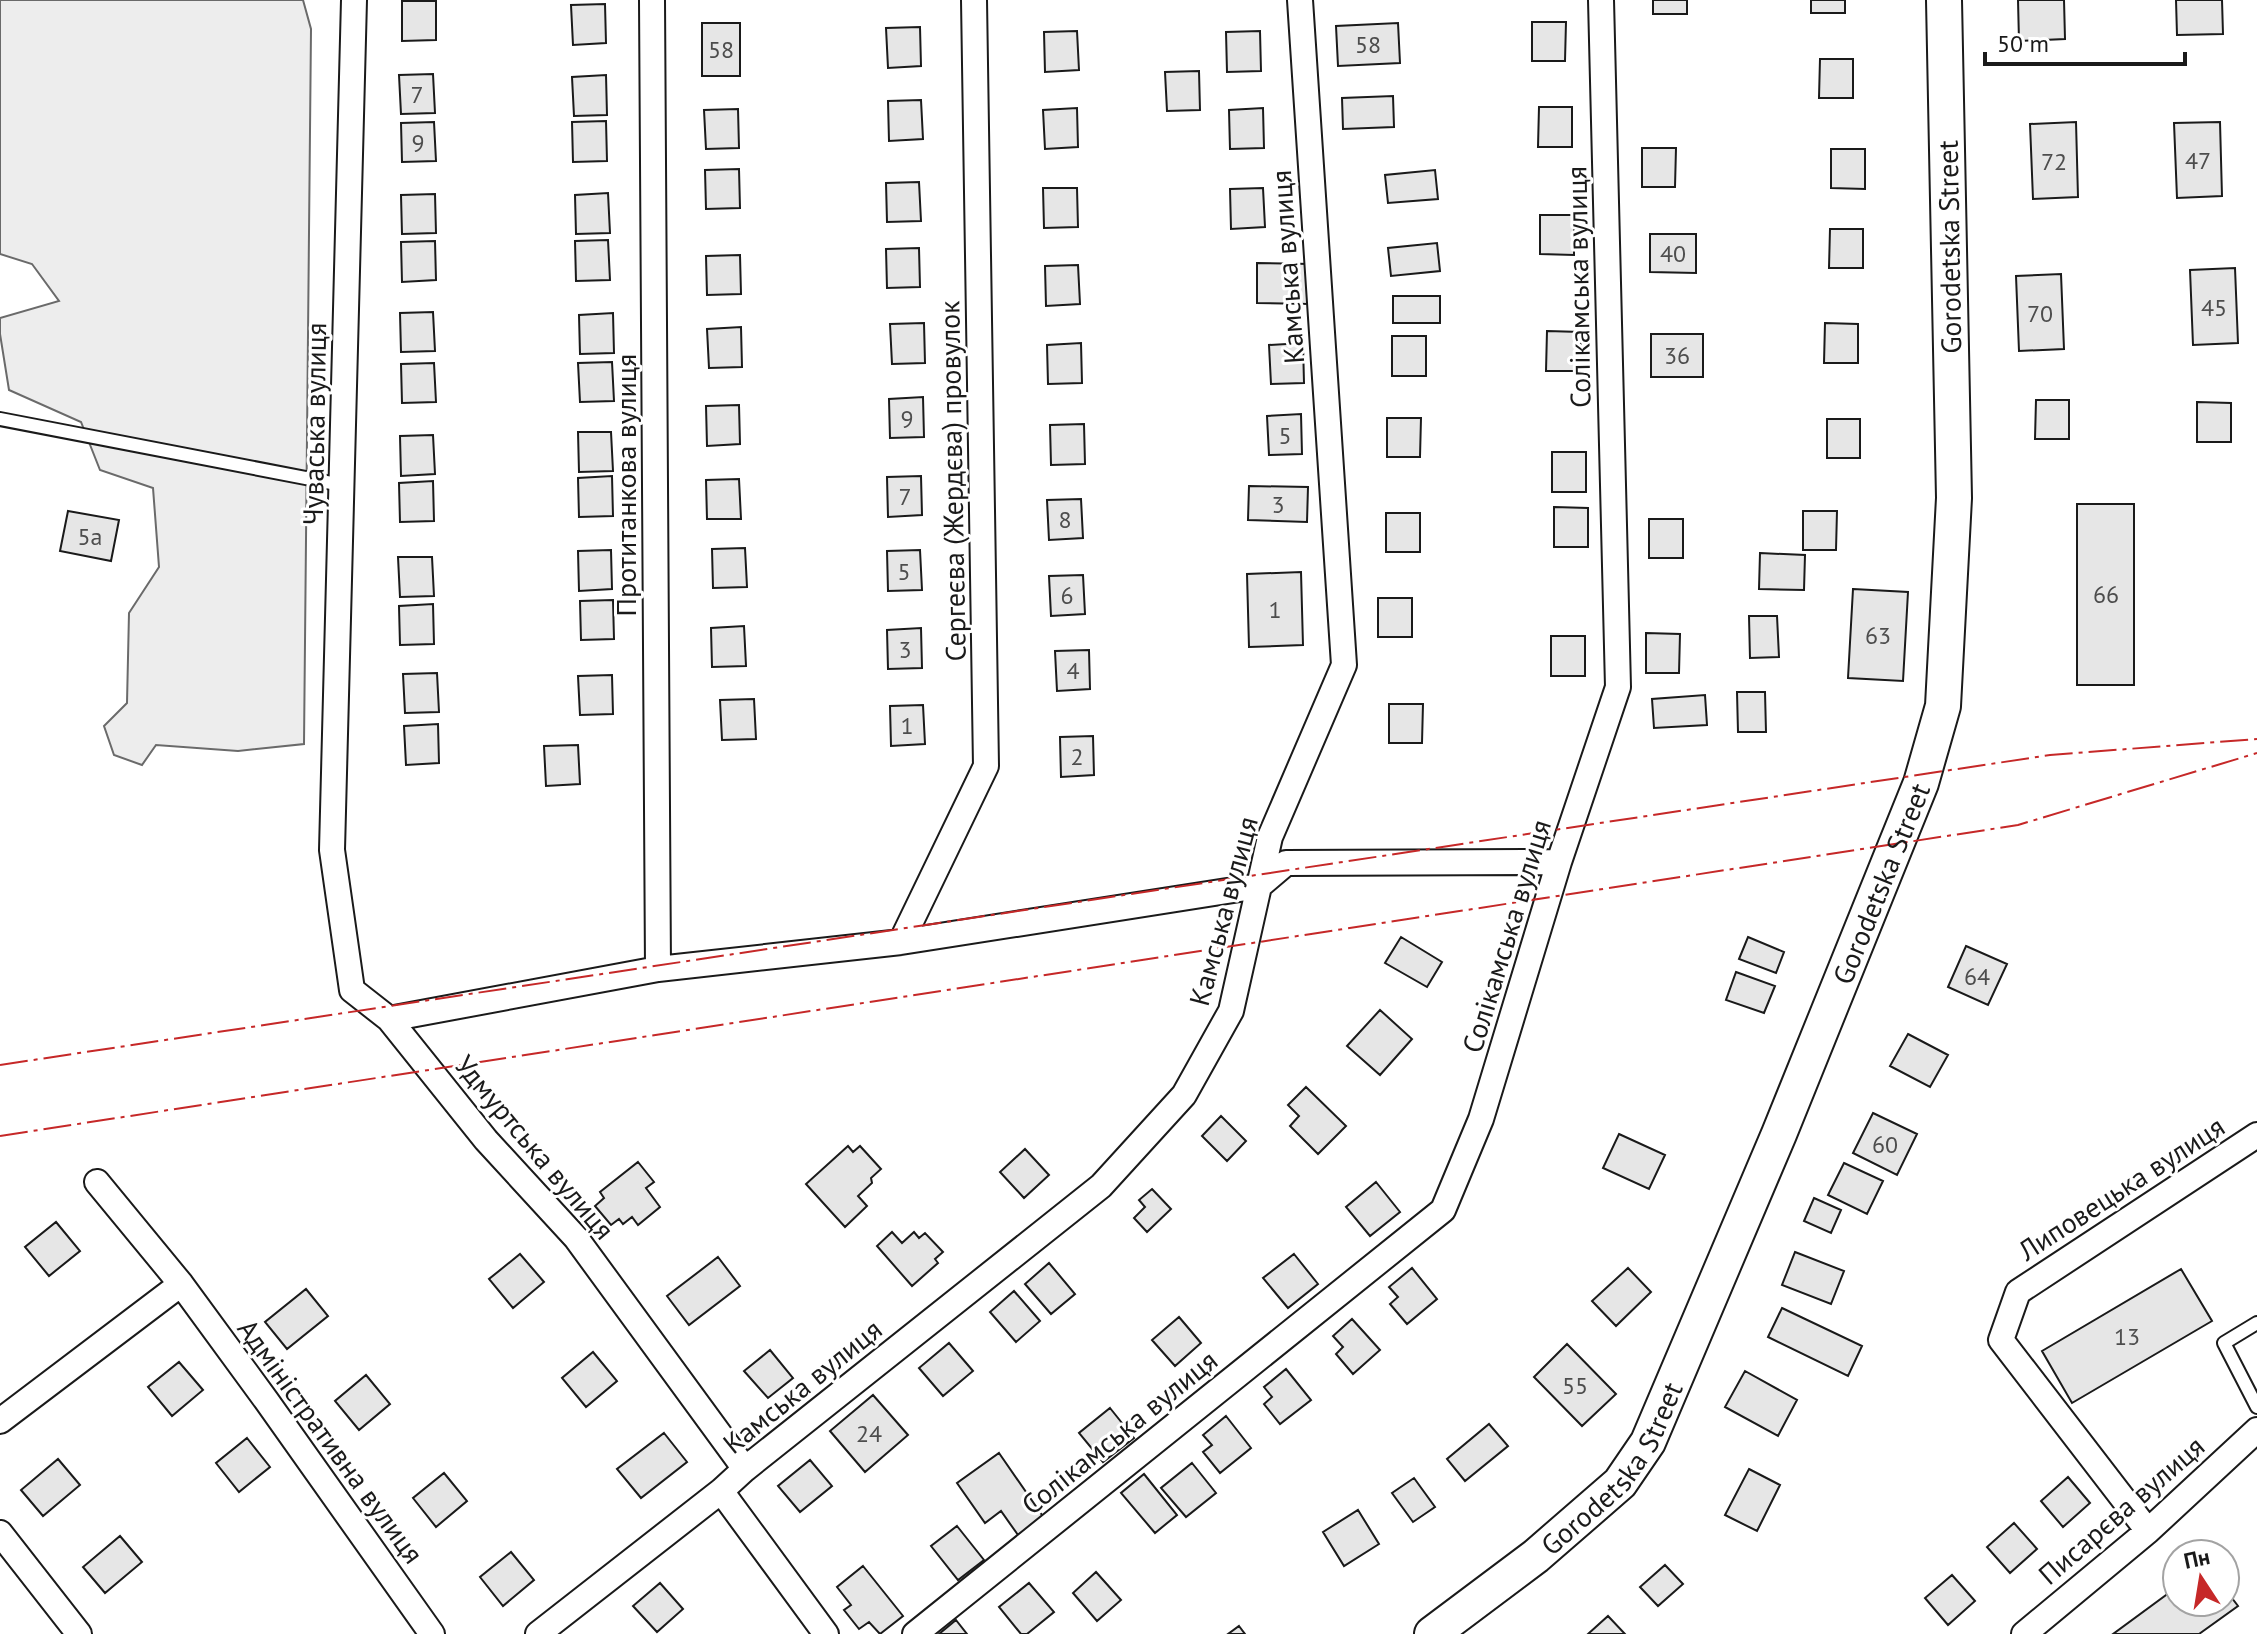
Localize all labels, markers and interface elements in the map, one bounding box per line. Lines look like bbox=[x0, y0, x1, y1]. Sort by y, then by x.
scale bar bbox=[1985, 16, 2185, 66]
text: 50 m bbox=[1997, 28, 2049, 59]
house number: 58 bbox=[1355, 29, 1381, 60]
house number: 58 bbox=[708, 34, 734, 65]
house number: 7 bbox=[410, 79, 424, 110]
house number: 9 bbox=[411, 127, 425, 158]
street label: Gorodetska Street bbox=[1929, 139, 1969, 354]
house number: 47 bbox=[2185, 145, 2211, 176]
house number: 72 bbox=[2041, 146, 2067, 177]
street label: Солікамська вулиця bbox=[1557, 166, 1599, 408]
street label: Камська вулиця bbox=[1262, 169, 1312, 365]
house number: 40 bbox=[1660, 238, 1686, 269]
house number: 45 bbox=[2201, 292, 2227, 323]
house number: 70 bbox=[2027, 298, 2053, 329]
street label: Сергеєва (Жердєва) провулок bbox=[930, 300, 974, 662]
street label: Чуваська вулиця bbox=[294, 322, 334, 526]
house number: 36 bbox=[1664, 340, 1690, 371]
street label: Протитанкова вулиця bbox=[607, 354, 644, 616]
house number: 9 bbox=[900, 403, 914, 434]
house number: 5 bbox=[1278, 420, 1292, 451]
house number: 7 bbox=[898, 481, 912, 512]
house number: 3 bbox=[1271, 489, 1285, 520]
house number: 8 bbox=[1058, 504, 1072, 535]
house number: 5а bbox=[78, 521, 102, 552]
house number: 5 bbox=[897, 556, 911, 587]
house number: 66 bbox=[2093, 579, 2119, 610]
house number: 6 bbox=[1060, 580, 1074, 611]
house number: 1 bbox=[1268, 594, 1282, 625]
house number: 63 bbox=[1865, 620, 1891, 651]
house number: 3 bbox=[898, 634, 912, 665]
house number: 4 bbox=[1066, 655, 1080, 686]
house number: 1 bbox=[900, 710, 914, 741]
house number: 2 bbox=[1070, 741, 1084, 772]
street label: Gorodetska Street bbox=[1823, 777, 1938, 989]
street label: Камська вулиця bbox=[1180, 812, 1266, 1010]
street label: Солікамська вулиця bbox=[1453, 815, 1559, 1057]
house number: 64 bbox=[1964, 961, 1990, 992]
street label: Удмуртська вулиця bbox=[447, 1047, 623, 1247]
street label: Липовецька вулиця bbox=[2010, 1107, 2231, 1269]
house number: 60 bbox=[1872, 1129, 1898, 1160]
street label: Адміністративна вулиця bbox=[230, 1311, 432, 1571]
street label: Камська вулиця bbox=[715, 1311, 889, 1461]
house number: 13 bbox=[2114, 1321, 2140, 1352]
street label: Солікамська вулиця bbox=[1013, 1342, 1225, 1522]
house number: 55 bbox=[1562, 1370, 1588, 1401]
street label: Gorodetska Street bbox=[1532, 1375, 1690, 1563]
house number: 24 bbox=[856, 1418, 882, 1449]
street label: Писарєва вулиця bbox=[2030, 1428, 2212, 1592]
north arrow bbox=[2161, 1538, 2241, 1618]
text: Пн bbox=[2181, 1542, 2212, 1575]

